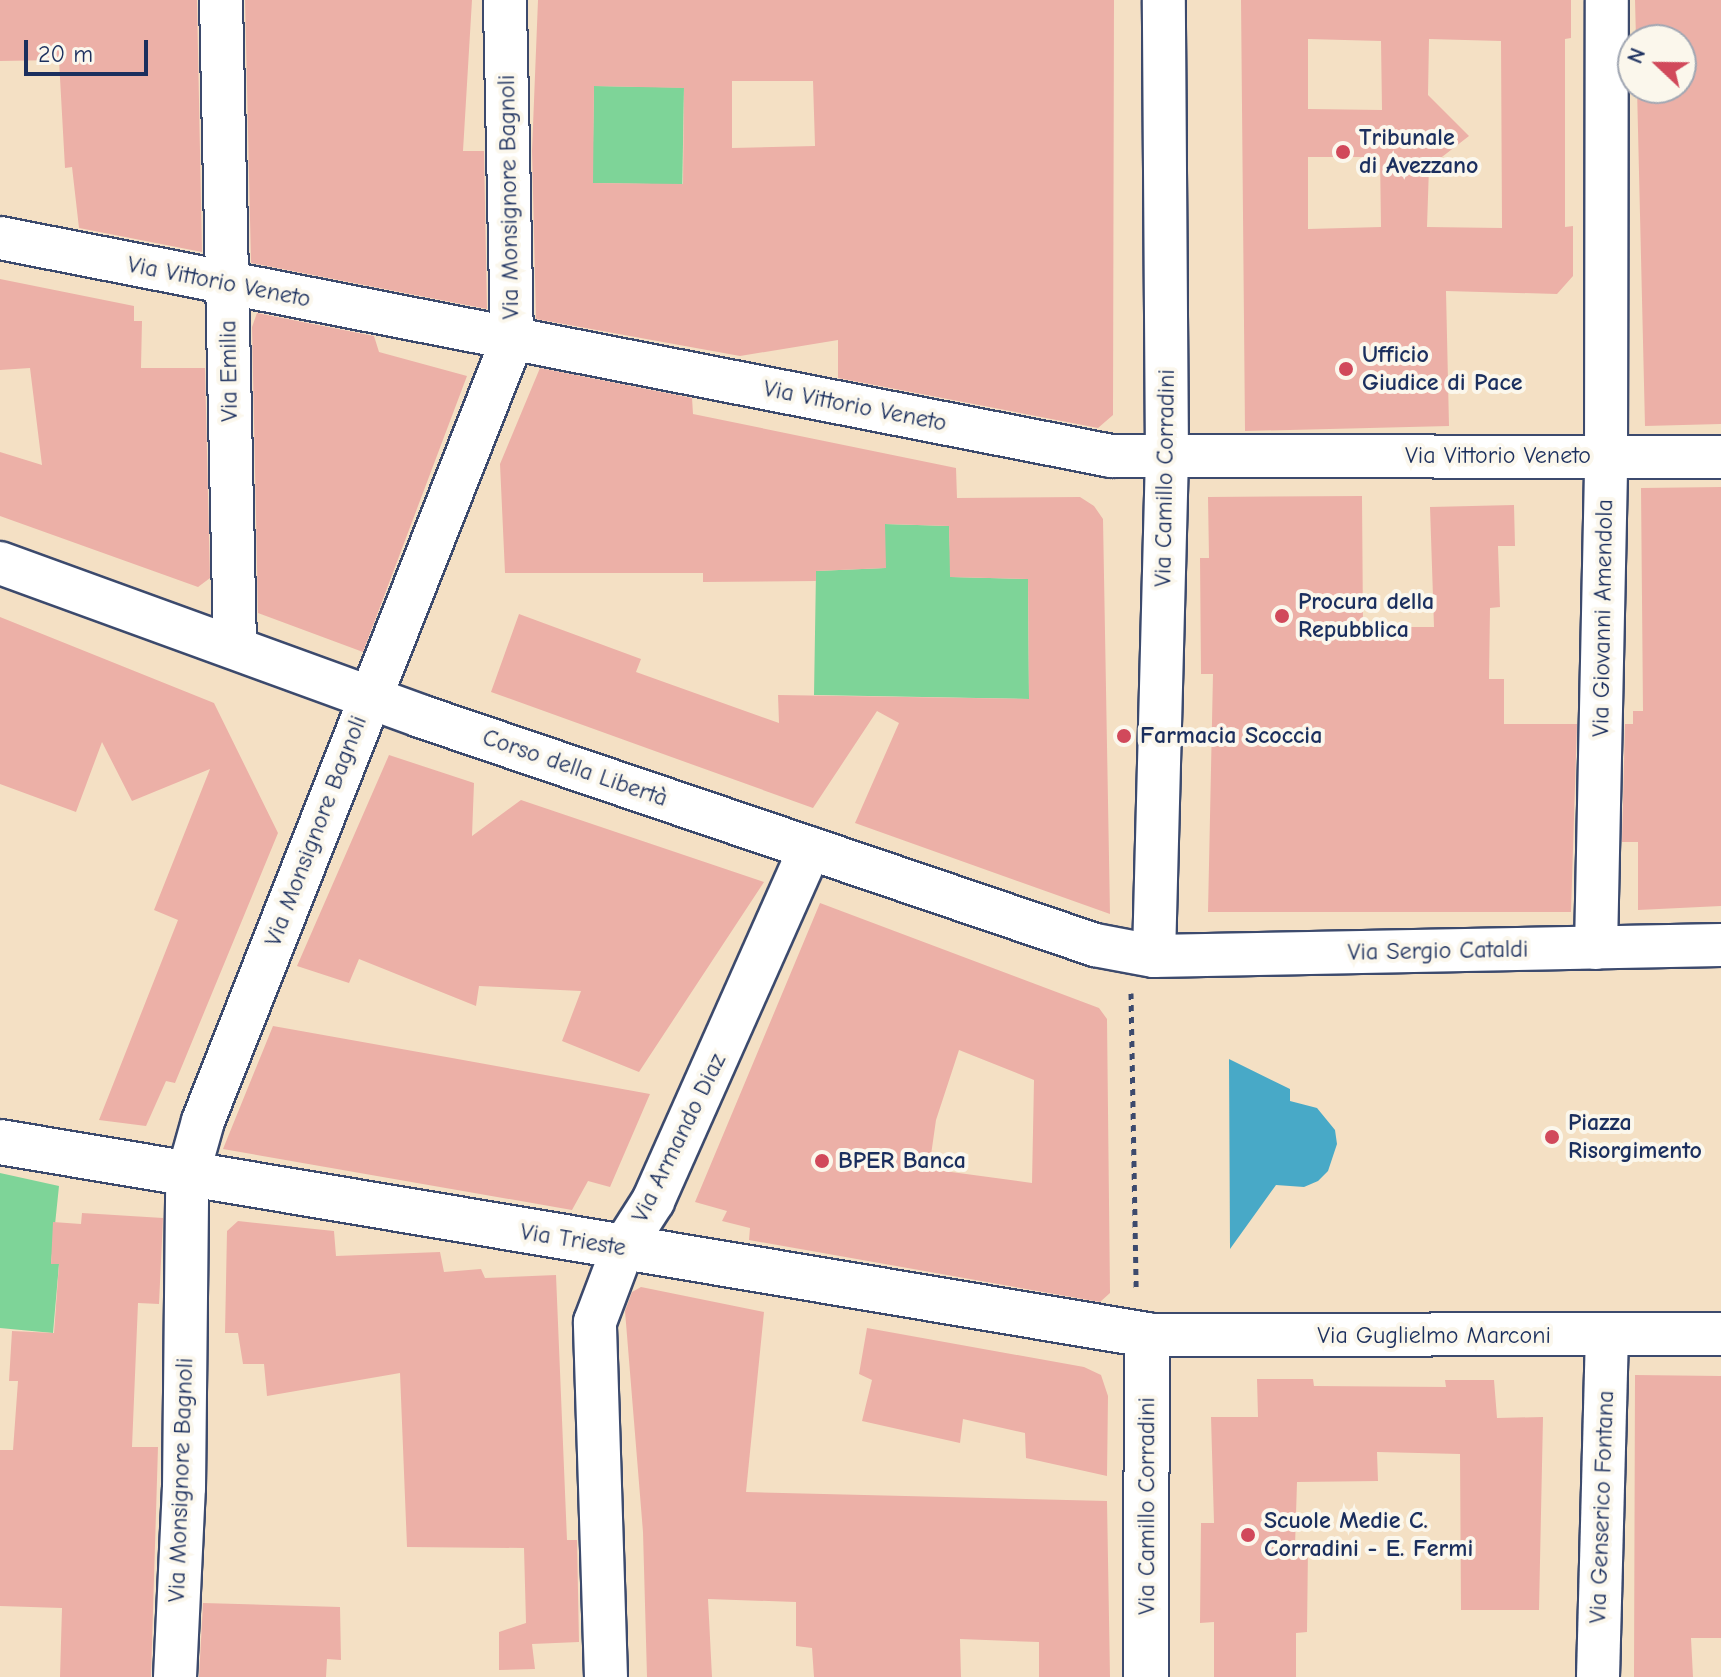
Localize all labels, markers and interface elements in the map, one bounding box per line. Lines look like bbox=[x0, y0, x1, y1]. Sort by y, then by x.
scale bar bbox=[28, 24, 152, 74]
north arrow bbox=[1617, 24, 1697, 104]
text: 20 m bbox=[38, 40, 93, 68]
text: N bbox=[1622, 44, 1651, 67]
street label: Via Monsignore Bagnoli bbox=[492, 74, 526, 320]
place label: Tribunale di Avezzano bbox=[1359, 124, 1479, 180]
marker: Tribunale di Avezzano bbox=[1334, 143, 1352, 161]
street label: Via Vittorio Veneto bbox=[125, 250, 313, 314]
street label: Via Emilia bbox=[214, 320, 244, 422]
place label: Ufficio Giudice di Pace bbox=[1362, 341, 1523, 397]
marker: Ufficio Giudice di Pace bbox=[1337, 360, 1355, 378]
street label: Via Camillo Corradini bbox=[1149, 369, 1181, 587]
street label: Via Vittorio Veneto bbox=[761, 374, 949, 438]
street label: Via Vittorio Veneto bbox=[1405, 442, 1591, 470]
street label: Via Giovanni Amendola bbox=[1587, 499, 1619, 737]
place label: Procura della Repubblica bbox=[1298, 588, 1434, 644]
marker: Procura della Repubblica bbox=[1273, 607, 1291, 625]
street label: Via Monsignore Bagnoli bbox=[259, 712, 373, 950]
place label: Farmacia Scoccia bbox=[1140, 722, 1322, 750]
street label: Corso della Libertà bbox=[479, 723, 671, 813]
marker: Farmacia Scoccia bbox=[1115, 727, 1133, 745]
street label: Via Sergio Cataldi bbox=[1347, 935, 1529, 967]
street label: Via Armando Diaz bbox=[626, 1049, 732, 1227]
place label: Piazza Risorgimento bbox=[1568, 1109, 1702, 1165]
marker: Piazza Risorgimento bbox=[1543, 1128, 1561, 1146]
place label: BPER Banca bbox=[838, 1147, 966, 1175]
marker: BPER Banca bbox=[813, 1152, 831, 1170]
street label: Via Trieste bbox=[518, 1217, 628, 1263]
street label: Via Guglielmo Marconi bbox=[1317, 1322, 1551, 1350]
street label: Via Monsignore Bagnoli bbox=[162, 1357, 200, 1603]
street label: Via Genserico Fontana bbox=[1584, 1390, 1620, 1624]
street label: Via Camillo Corradini bbox=[1133, 1397, 1161, 1615]
place label: Scuole Medie C. Corradini - E. Fermi bbox=[1264, 1507, 1473, 1563]
marker: Scuole Medie C. Corradini - E. Fermi bbox=[1239, 1526, 1257, 1544]

